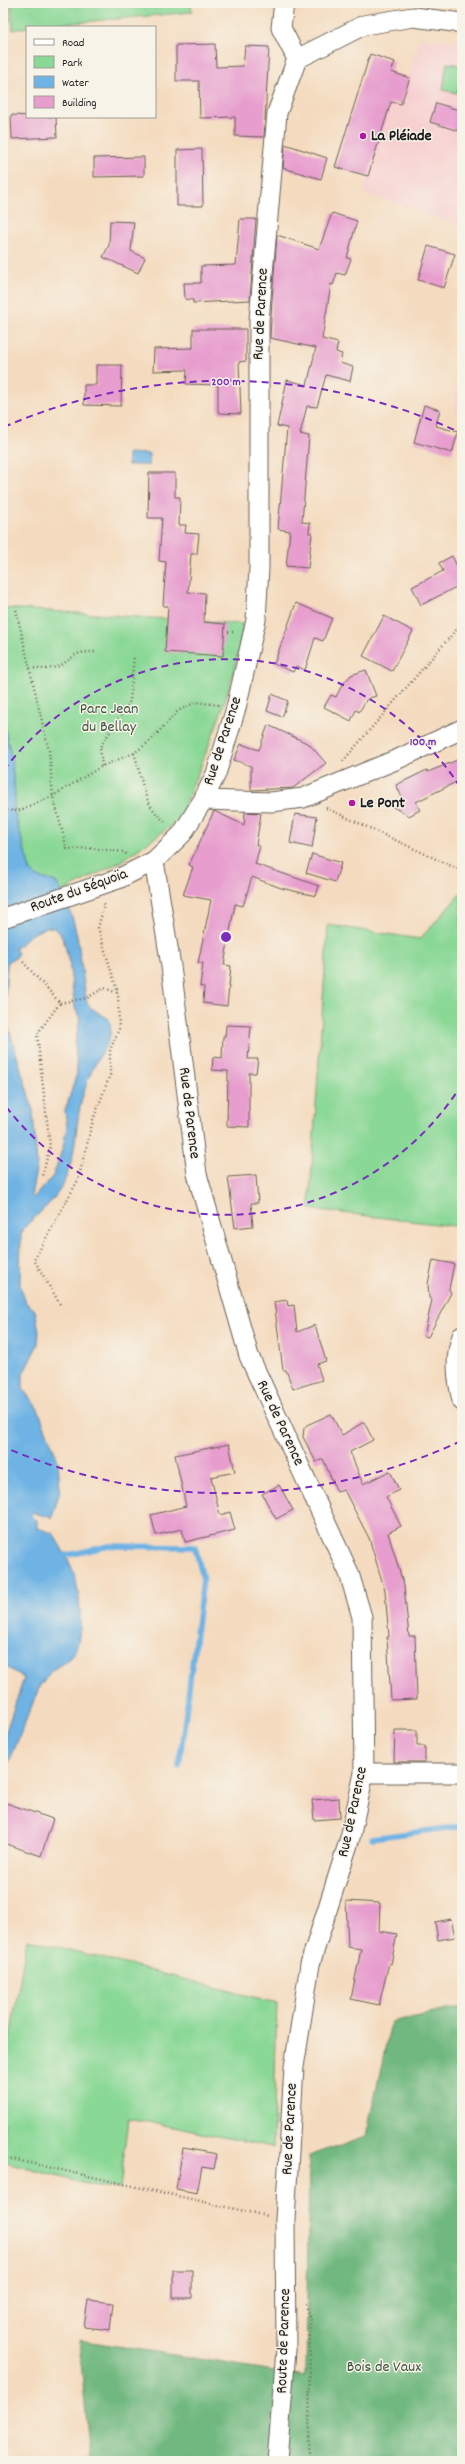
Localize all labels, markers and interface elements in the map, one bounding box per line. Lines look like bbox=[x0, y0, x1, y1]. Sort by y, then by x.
legend bbox=[26, 26, 156, 118]
text: Road bbox=[62, 35, 84, 52]
text: Park bbox=[62, 55, 83, 72]
text: Water bbox=[62, 75, 89, 92]
text: Building bbox=[62, 95, 97, 112]
place label: La Pléiade bbox=[371, 125, 432, 148]
marker: La Pléiade bbox=[358, 131, 368, 141]
street label: Rue de Parence bbox=[247, 267, 275, 361]
text: 200 m bbox=[211, 374, 241, 391]
street label: Rue de Parence bbox=[198, 694, 248, 788]
park label: Parc Jean du Bellay bbox=[80, 698, 138, 739]
text: 100 m bbox=[410, 734, 436, 751]
place label: Le Pont bbox=[360, 792, 405, 815]
marker: Le Pont bbox=[347, 798, 357, 808]
street label: Route du Séquoïa bbox=[27, 863, 131, 919]
centre of rings bbox=[219, 930, 233, 944]
street label: Rue de Parence bbox=[172, 1066, 206, 1160]
street label: Rue de Parence bbox=[250, 1376, 310, 1470]
street label: Rue de Parence bbox=[332, 1765, 374, 1859]
street label: Rue de Parence bbox=[276, 2082, 304, 2176]
street label: Route de Parence bbox=[271, 2288, 297, 2394]
park label: Bois de Vaux bbox=[347, 2356, 421, 2379]

